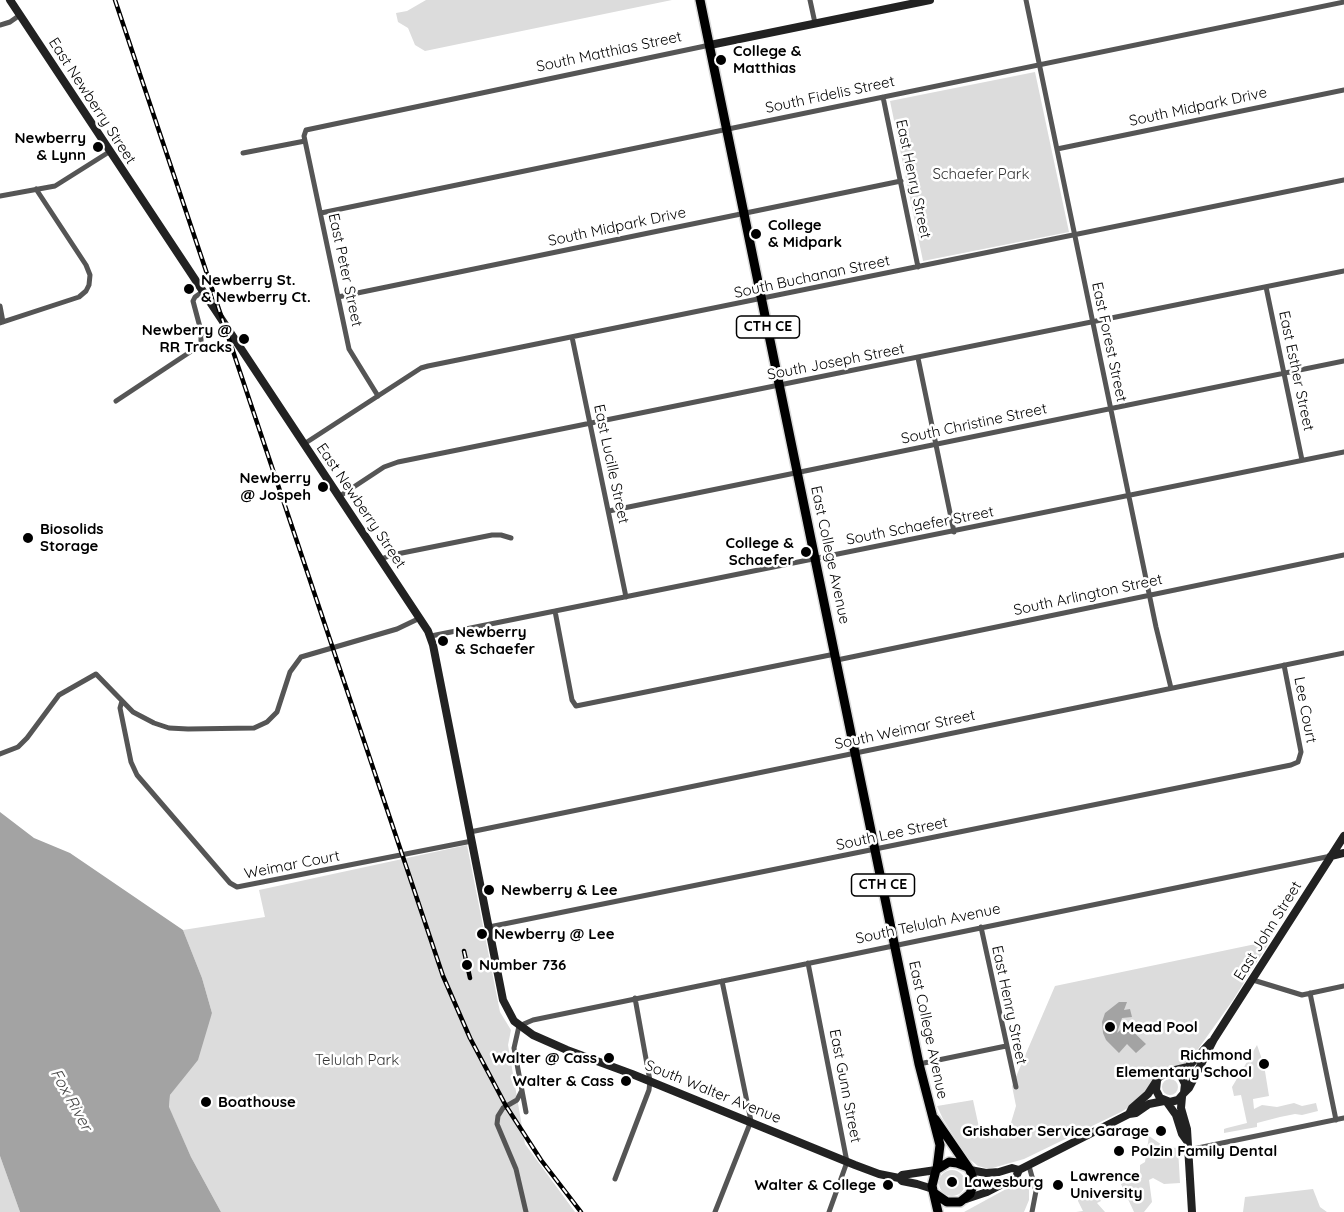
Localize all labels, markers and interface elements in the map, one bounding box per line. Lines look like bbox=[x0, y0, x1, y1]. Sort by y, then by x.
street label: South Matthias Street bbox=[535, 28, 683, 76]
street label: East Newberry Street bbox=[44, 34, 140, 168]
place label: College & Matthias bbox=[733, 42, 801, 77]
marker: College & Matthias bbox=[714, 53, 728, 67]
street label: South Fidelis Street bbox=[764, 72, 896, 118]
street label: South Midpark Drive bbox=[1127, 84, 1269, 130]
street label: East Henry Street bbox=[892, 118, 934, 240]
place label: Newberry & Lynn bbox=[15, 129, 86, 164]
marker: Newberry & Lynn bbox=[91, 140, 105, 154]
park label: Schaefer Park bbox=[932, 165, 1030, 183]
street label: South Midpark Drive bbox=[546, 204, 688, 250]
street label: East Peter Street bbox=[324, 212, 366, 328]
place label: College & Midpark bbox=[768, 216, 842, 251]
marker: College & Midpark bbox=[749, 227, 763, 241]
street label: South Buchanan Street bbox=[732, 252, 892, 302]
place label: Newberry St. & Newberry Ct. bbox=[201, 271, 311, 306]
street label: East Forest Street bbox=[1087, 280, 1131, 404]
marker: Newberry St. & Newberry Ct. bbox=[182, 282, 196, 296]
street label: East Esther Street bbox=[1274, 309, 1318, 433]
road number: CTH CE bbox=[736, 316, 800, 338]
place label: Newberry @ RR Tracks bbox=[142, 321, 232, 356]
marker: Newberry @ RR Tracks bbox=[237, 332, 251, 346]
street label: South Joseph Street bbox=[766, 340, 906, 384]
street label: South Christine Street bbox=[899, 400, 1049, 448]
street label: East Lucille Street bbox=[590, 403, 632, 525]
street label: East Newberry Street bbox=[312, 440, 410, 572]
place label: Newberry @ Jospeh bbox=[240, 469, 311, 504]
marker: Newberry @ Jospeh bbox=[316, 480, 330, 494]
street label: East College Avenue bbox=[807, 484, 853, 626]
street label: South Schaefer Street bbox=[845, 503, 995, 549]
place label: Biosolids Storage bbox=[40, 520, 104, 555]
marker: Biosolids Storage bbox=[21, 531, 35, 545]
place label: College & Schaefer bbox=[726, 534, 794, 569]
marker: College & Schaefer bbox=[799, 545, 813, 559]
street label: South Arlington Street bbox=[1012, 570, 1164, 620]
place label: Newberry & Schaefer bbox=[455, 623, 535, 658]
marker: Newberry & Schaefer bbox=[436, 634, 450, 648]
street label: Lee Court bbox=[1290, 675, 1320, 745]
street label: South Weimar Street bbox=[833, 706, 977, 754]
street label: South Lee Street bbox=[834, 813, 950, 855]
street label: Weimar Court bbox=[243, 847, 341, 883]
road number: CTH CE bbox=[852, 874, 914, 896]
street label: East John Street bbox=[1230, 878, 1306, 984]
place label: Newberry & Lee bbox=[501, 881, 618, 899]
marker: Newberry & Lee bbox=[482, 883, 496, 897]
street label: South Telulah Avenue bbox=[854, 900, 1002, 948]
place label: Newberry @ Lee bbox=[494, 925, 614, 943]
marker: Newberry @ Lee bbox=[475, 927, 489, 941]
street label: East Henry Street bbox=[988, 944, 1030, 1066]
place label: Number 736 bbox=[479, 956, 566, 974]
marker: Number 736 bbox=[460, 958, 474, 972]
street label: East College Avenue bbox=[905, 959, 951, 1101]
place label: Mead Pool bbox=[1122, 1018, 1198, 1036]
marker: Mead Pool bbox=[1103, 1020, 1117, 1034]
street label: East Gunn Street bbox=[825, 1028, 865, 1144]
place label: Richmond Elementary School bbox=[1116, 1046, 1252, 1081]
place label: Walter @ Cass bbox=[492, 1049, 597, 1067]
park label: Telulah Park bbox=[315, 1051, 399, 1069]
marker: Walter @ Cass bbox=[602, 1051, 616, 1065]
street label: South Walter Avenue bbox=[642, 1056, 784, 1128]
marker: Richmond Elementary School bbox=[1257, 1057, 1271, 1071]
water label: Fox River bbox=[46, 1066, 96, 1134]
place label: Walter & Cass bbox=[513, 1072, 614, 1090]
marker: Walter & Cass bbox=[619, 1074, 633, 1088]
place label: Boathouse bbox=[218, 1093, 296, 1111]
marker: Boathouse bbox=[199, 1095, 213, 1109]
place label: Grishaber Service Garage bbox=[962, 1122, 1149, 1140]
marker: Grishaber Service Garage bbox=[1154, 1124, 1168, 1138]
place label: Polzin Family Dental bbox=[1131, 1142, 1277, 1160]
marker: Polzin Family Dental bbox=[1112, 1144, 1126, 1158]
place label: Lawrence University bbox=[1070, 1167, 1142, 1202]
place label: Lawesburg bbox=[964, 1173, 1043, 1191]
marker: Lawesburg bbox=[945, 1175, 959, 1189]
place label: Walter & College bbox=[755, 1176, 876, 1194]
marker: Walter & College bbox=[881, 1178, 895, 1192]
marker: Lawrence University bbox=[1051, 1178, 1065, 1192]

